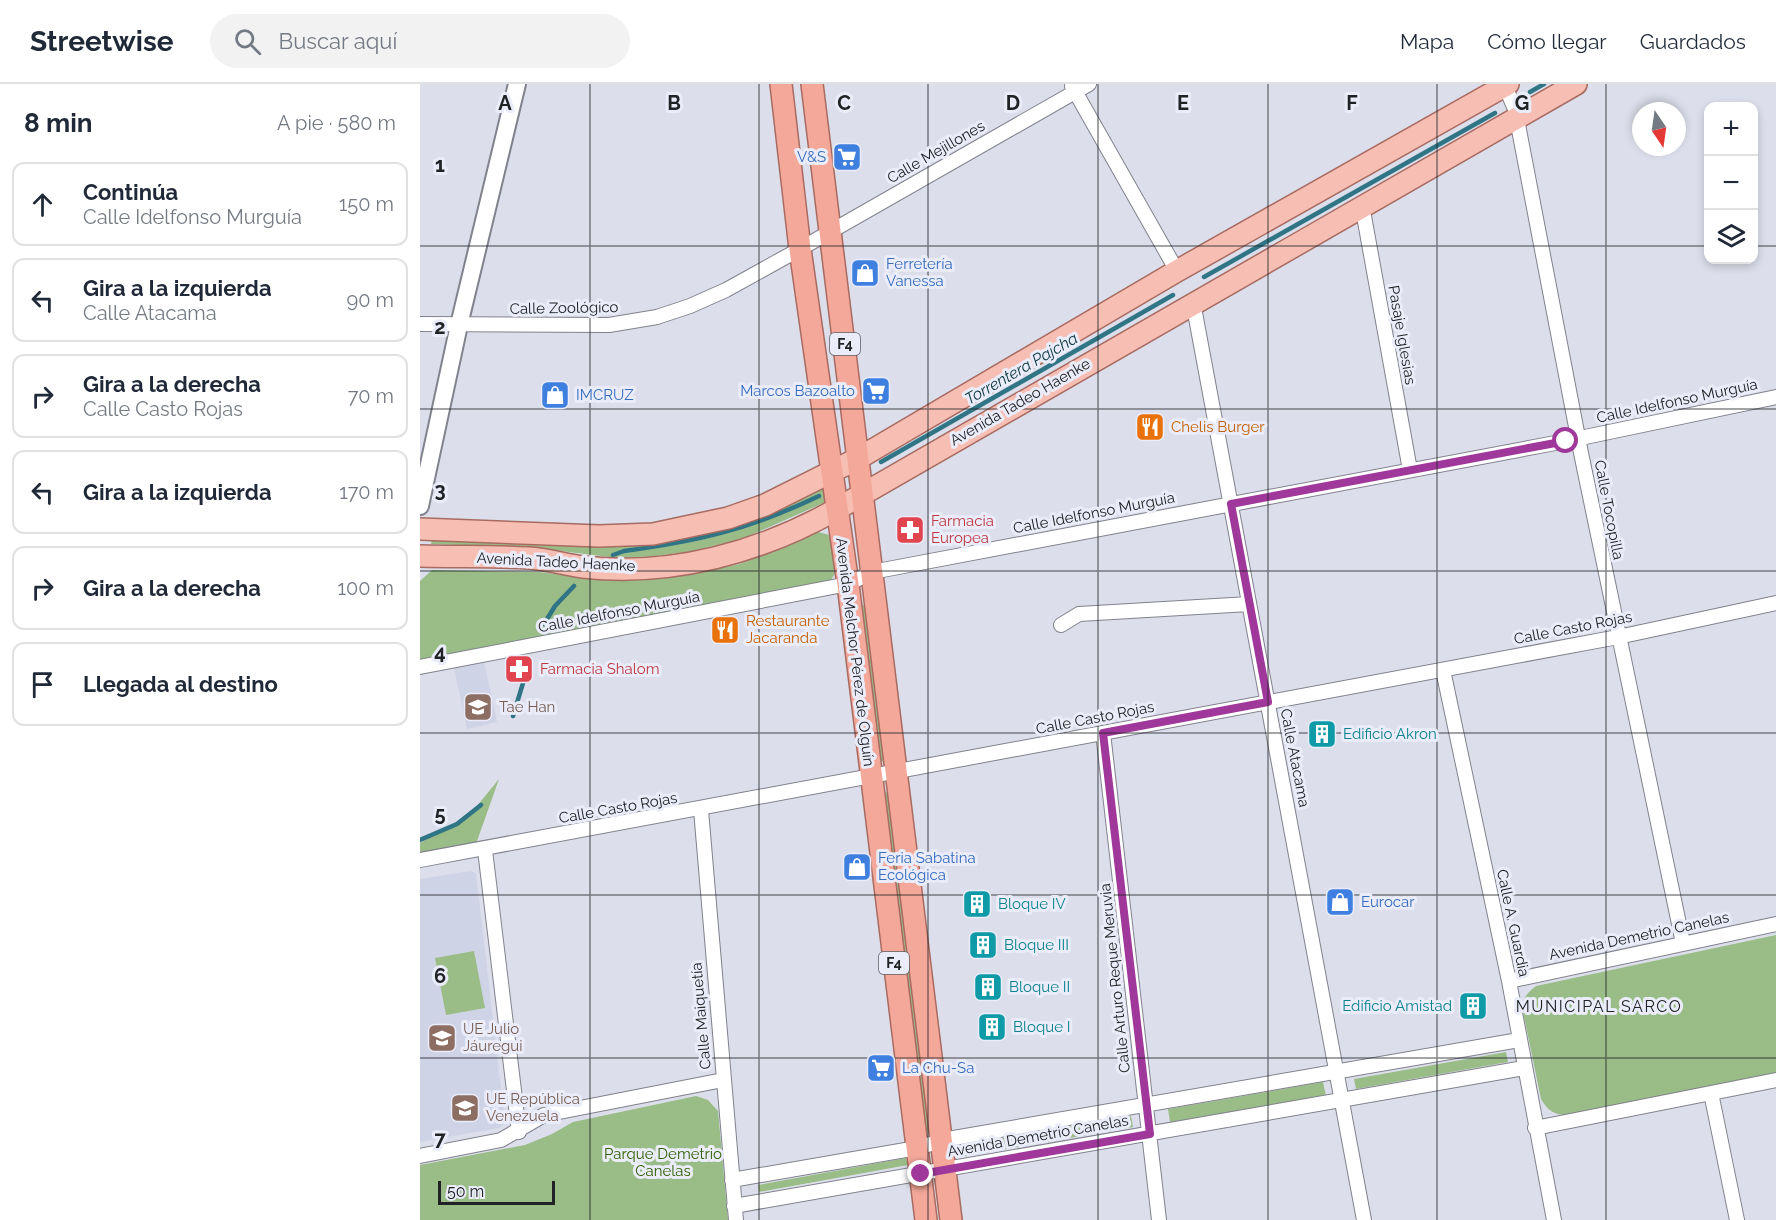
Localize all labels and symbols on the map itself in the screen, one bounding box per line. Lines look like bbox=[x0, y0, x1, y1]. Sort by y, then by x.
text: A bbox=[498, 91, 512, 115]
text: B bbox=[667, 91, 681, 115]
text: C bbox=[837, 91, 851, 115]
text: D bbox=[1006, 91, 1020, 115]
text: E bbox=[1177, 91, 1189, 115]
text: F bbox=[1346, 91, 1358, 115]
text: G bbox=[1515, 91, 1529, 115]
north arrow bbox=[1632, 102, 1686, 156]
street label: Calle Mejillones bbox=[884, 117, 988, 187]
supermarket icon: V&S bbox=[831, 141, 863, 173]
place label: V&S bbox=[797, 148, 826, 166]
text: 1 bbox=[435, 153, 445, 177]
place label: Ferretería Vanessa bbox=[886, 255, 953, 290]
shop icon: Ferretería Vanessa bbox=[849, 257, 881, 289]
street label: Pasaje Iglesias bbox=[1384, 284, 1420, 386]
street label: Calle Zoológico bbox=[509, 298, 619, 318]
text: 2 bbox=[434, 315, 446, 339]
water label: Torrentera Pajcha bbox=[962, 328, 1081, 408]
road number: F4 bbox=[830, 333, 860, 355]
street label: Avenida Tadeo Haenke bbox=[947, 354, 1093, 449]
supermarket icon: Marcos Bazoalto bbox=[860, 375, 892, 407]
street label: Calle Idelfonso Murguía bbox=[1595, 375, 1759, 427]
shop icon: IMCRUZ bbox=[539, 379, 571, 411]
place label: Marcos Bazoalto bbox=[740, 382, 855, 400]
place label: IMCRUZ bbox=[576, 386, 634, 404]
restaurant icon: Chelis Burger bbox=[1134, 411, 1166, 443]
place label: Chelis Burger bbox=[1171, 418, 1265, 436]
route start bbox=[1552, 427, 1578, 453]
street label: Calle Tocopilla bbox=[1591, 459, 1627, 561]
text: 3 bbox=[434, 478, 446, 502]
street label: Calle Idelfonso Murguía bbox=[1012, 488, 1176, 538]
place label: Farmacia Europea bbox=[931, 512, 994, 547]
pharmacy icon: Farmacia Europea bbox=[894, 514, 926, 546]
street label: Avenida Melchor Pérez de Olguín bbox=[832, 537, 878, 767]
street label: Avenida Tadeo Haenke bbox=[476, 549, 636, 575]
street label: Calle Idelfonso Murguía bbox=[537, 587, 701, 637]
street label: Calle Casto Rojas bbox=[1512, 608, 1634, 648]
place label: Restaurante Jacaranda bbox=[746, 612, 830, 647]
restaurant icon: Restaurante Jacaranda bbox=[709, 614, 741, 646]
text: 4 bbox=[434, 640, 446, 664]
pharmacy icon: Farmacia Shalom bbox=[503, 653, 535, 685]
place label: Farmacia Shalom bbox=[540, 660, 660, 678]
school or university icon: Tae Han bbox=[462, 691, 494, 723]
place label: Tae Han bbox=[499, 698, 555, 716]
street label: Calle Casto Rojas bbox=[1034, 698, 1156, 738]
street label: Calle Atacama bbox=[1277, 707, 1313, 809]
building icon: Edificio Akron bbox=[1306, 718, 1338, 750]
place label: Edificio Akron bbox=[1343, 725, 1437, 743]
street label: Calle Casto Rojas bbox=[557, 789, 679, 827]
text: 5 bbox=[434, 802, 446, 826]
place label: Feria Sabatina Ecológica bbox=[878, 849, 976, 884]
shop icon: Feria Sabatina Ecológica bbox=[841, 851, 873, 883]
street label: Calle A. Guardia bbox=[1493, 868, 1533, 978]
street label: Calle Arturo Reque Meruvia bbox=[1096, 882, 1134, 1074]
shop icon: Eurocar bbox=[1324, 886, 1356, 918]
building icon: Bloque IV bbox=[961, 888, 993, 920]
place label: Eurocar bbox=[1361, 893, 1415, 911]
place label: Bloque IV bbox=[998, 895, 1066, 913]
street label: Avenida Demetrio Canelas bbox=[1547, 908, 1731, 964]
building icon: Bloque III bbox=[967, 929, 999, 961]
place label: Bloque III bbox=[1004, 936, 1069, 954]
road number: F4 bbox=[879, 952, 909, 974]
street label: Calle Maiquetía bbox=[687, 962, 715, 1070]
text: 6 bbox=[434, 964, 446, 988]
building icon: Bloque II bbox=[972, 971, 1004, 1003]
place label: Bloque II bbox=[1009, 978, 1070, 996]
building icon: Edificio Amistad bbox=[1457, 990, 1489, 1022]
place label: Edificio Amistad bbox=[1342, 997, 1452, 1015]
district label: MUNICIPAL SARCO bbox=[1516, 997, 1682, 1016]
building icon: Bloque I bbox=[976, 1011, 1008, 1043]
place label: Bloque I bbox=[1013, 1018, 1071, 1036]
place label: UE Julio Jáuregui bbox=[463, 1020, 522, 1055]
school or university icon: UE Julio Jáuregui bbox=[426, 1022, 458, 1054]
supermarket icon: La Chu-Sa bbox=[865, 1052, 897, 1084]
place label: La Chu-Sa bbox=[902, 1059, 974, 1077]
place label: UE República Venezuela bbox=[486, 1090, 580, 1125]
school or university icon: UE República Venezuela bbox=[449, 1092, 481, 1124]
street label: Avenida Demetrio Canelas bbox=[946, 1111, 1130, 1161]
text: 7 bbox=[434, 1127, 446, 1151]
park label: Parque Demetrio Canelas bbox=[604, 1145, 722, 1180]
route end bbox=[907, 1160, 933, 1186]
scale bar bbox=[438, 1178, 555, 1206]

